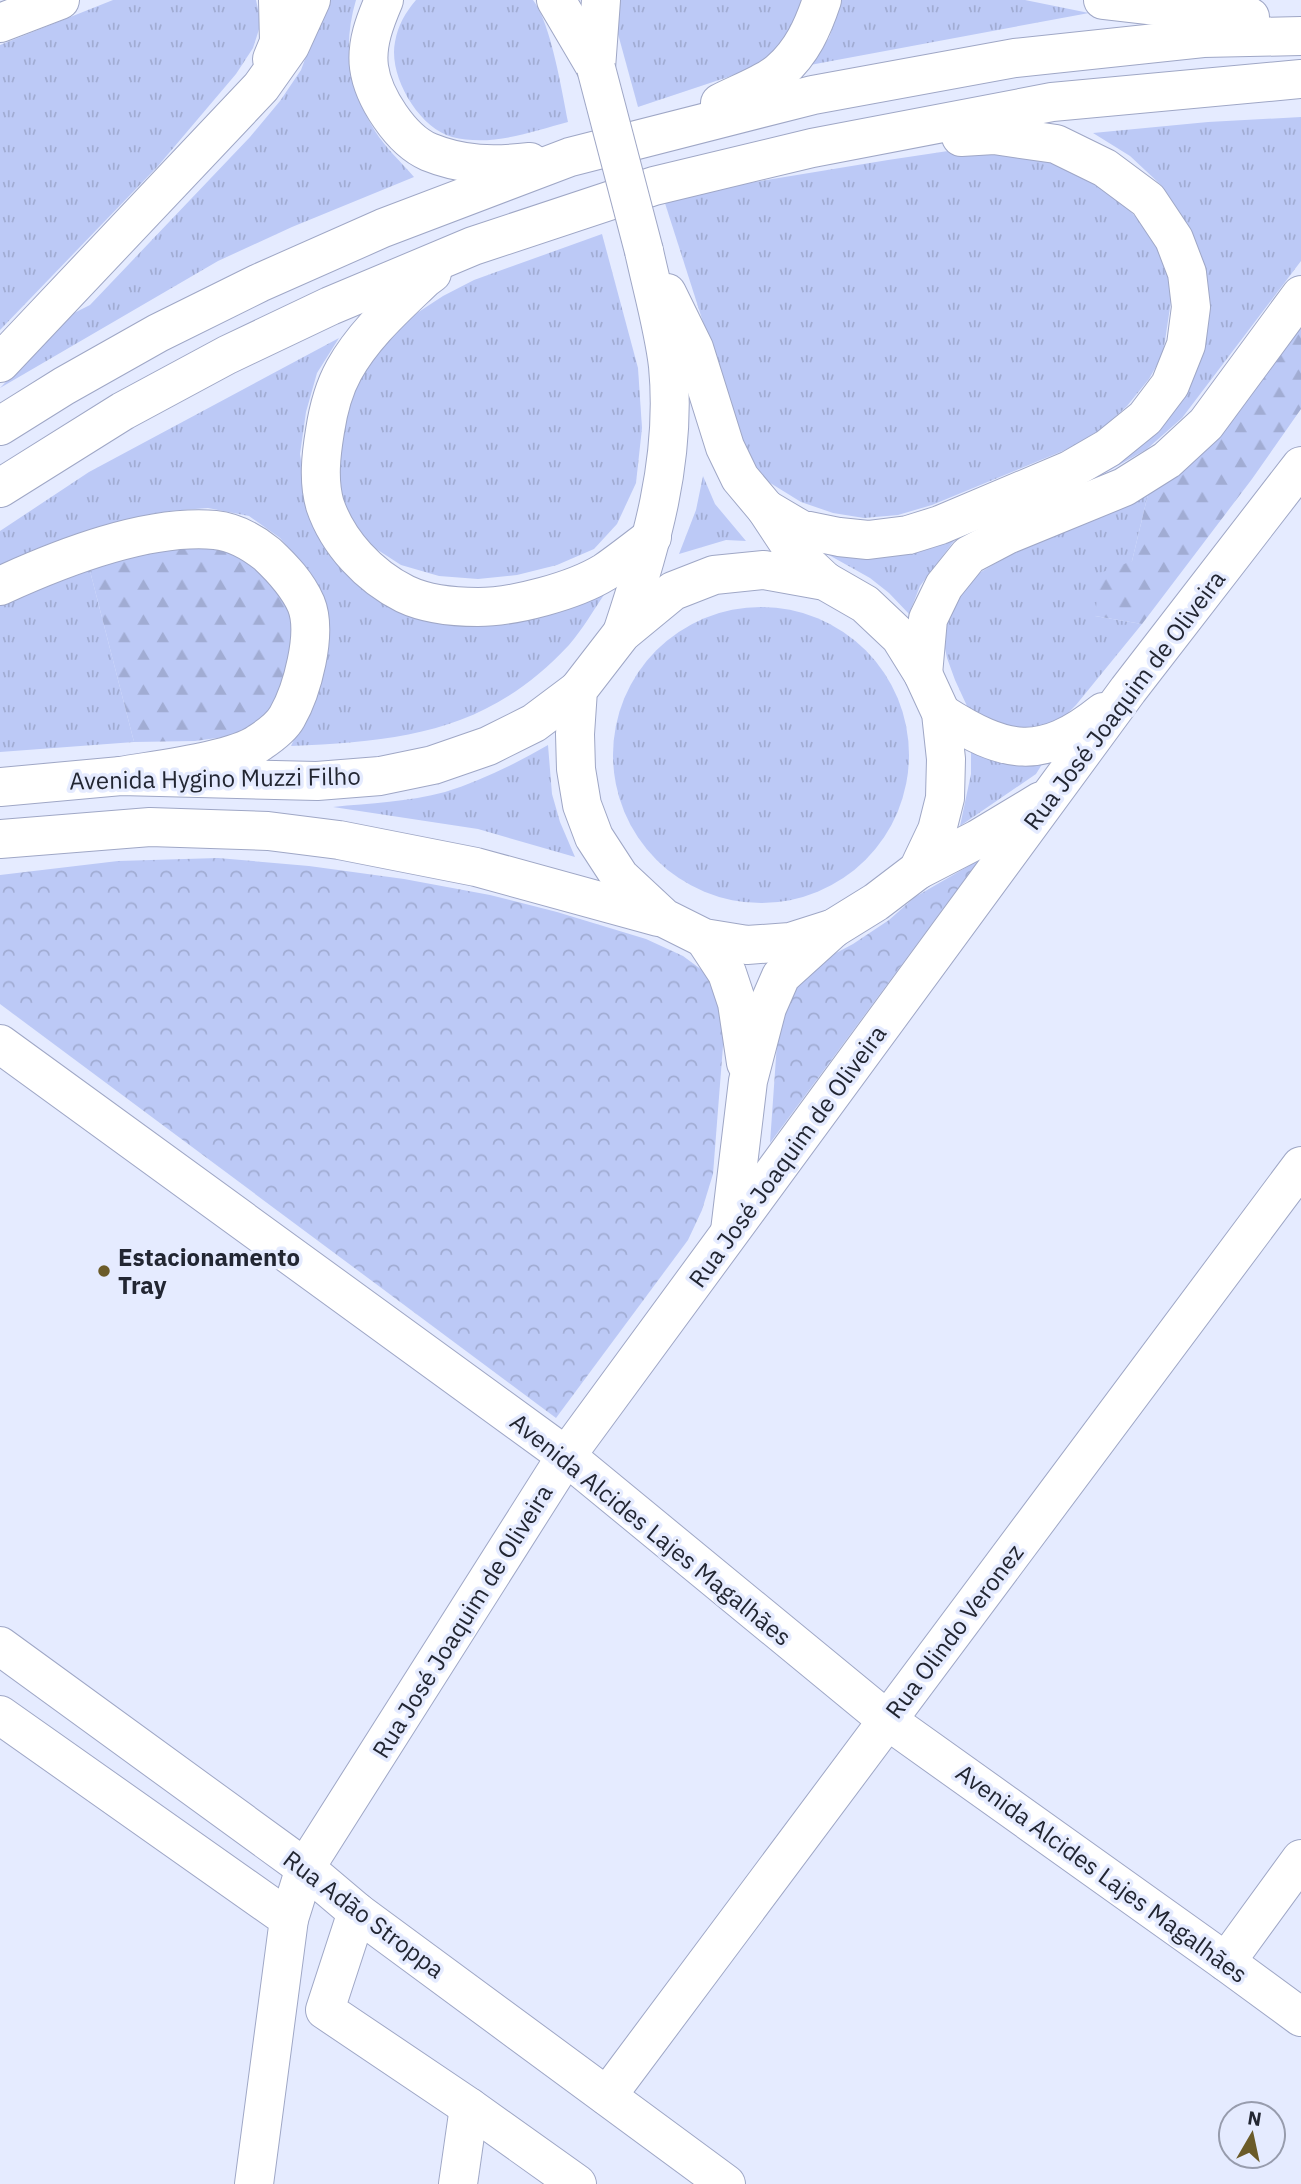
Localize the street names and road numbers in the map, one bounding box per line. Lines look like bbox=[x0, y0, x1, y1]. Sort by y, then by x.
street label: Rua José Joaquim de Oliveira bbox=[1016, 564, 1232, 836]
street label: Avenida Hygino Muzzi Filho bbox=[69, 759, 361, 797]
street label: Rua José Joaquim de Oliveira bbox=[681, 1018, 893, 1294]
street label: Avenida Alcides Lajes Magalhães bbox=[504, 1405, 798, 1653]
street label: Rua José Joaquim de Oliveira bbox=[364, 1478, 560, 1764]
street label: Rua Olindo Veronez bbox=[878, 1537, 1030, 1725]
street label: Avenida Alcides Lajes Magalhães bbox=[950, 1756, 1254, 1990]
street label: Rua Adão Stroppa bbox=[277, 1843, 451, 1985]

